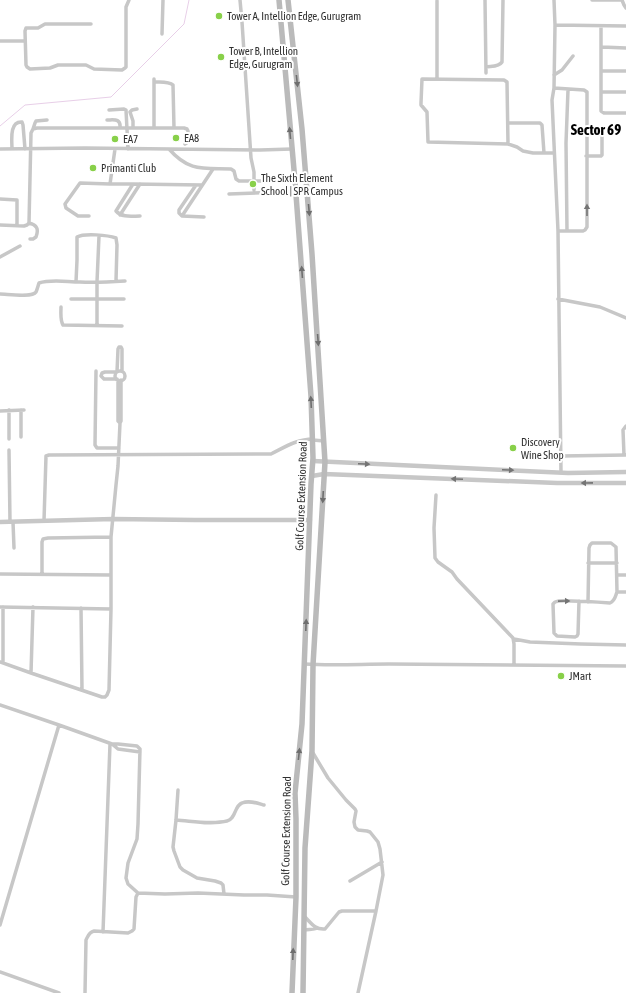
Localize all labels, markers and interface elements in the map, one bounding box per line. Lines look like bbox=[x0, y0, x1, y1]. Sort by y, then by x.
place label: Tower A, Intellion Edge, Gurugram bbox=[227, 10, 361, 22]
marker: Tower A, Intellion Edge, Gurugram bbox=[214, 11, 224, 21]
place label: Tower B, Intellion Edge, Gurugram bbox=[229, 45, 298, 70]
marker: Tower B, Intellion Edge, Gurugram bbox=[216, 52, 226, 62]
one-way arrow bbox=[294, 75, 300, 87]
district label: Sector 69 bbox=[571, 121, 621, 138]
one-way arrow bbox=[287, 127, 294, 139]
place label: EA8 bbox=[184, 132, 199, 144]
place label: EA7 bbox=[123, 133, 138, 145]
marker: EA8 bbox=[171, 133, 181, 143]
marker: EA7 bbox=[110, 134, 120, 144]
place label: Primanti Club bbox=[101, 162, 156, 174]
marker: Primanti Club bbox=[88, 163, 98, 173]
place label: The Sixth Element School | SPR Campus bbox=[261, 172, 343, 197]
marker: The Sixth Element School | SPR Campus bbox=[248, 179, 258, 189]
one-way arrow bbox=[584, 203, 590, 216]
one-way arrow bbox=[305, 204, 312, 216]
one-way arrow bbox=[298, 266, 305, 278]
one-way arrow bbox=[314, 334, 321, 346]
one-way arrow bbox=[308, 395, 314, 408]
place label: Discovery Wine Shop bbox=[521, 436, 564, 461]
street label: Golf Course Extension Road bbox=[293, 441, 309, 551]
marker: Discovery Wine Shop bbox=[508, 443, 518, 453]
one-way arrow bbox=[358, 461, 371, 467]
one-way arrow bbox=[502, 467, 515, 473]
one-way arrow bbox=[450, 476, 463, 482]
one-way arrow bbox=[580, 480, 593, 486]
one-way arrow bbox=[319, 491, 326, 503]
one-way arrow bbox=[558, 598, 571, 604]
one-way arrow bbox=[303, 618, 309, 631]
place label: JMart bbox=[569, 670, 591, 682]
marker: JMart bbox=[556, 671, 566, 681]
one-way arrow bbox=[296, 748, 302, 760]
street label: Golf Course Extension Road bbox=[279, 776, 293, 886]
one-way arrow bbox=[290, 948, 297, 960]

